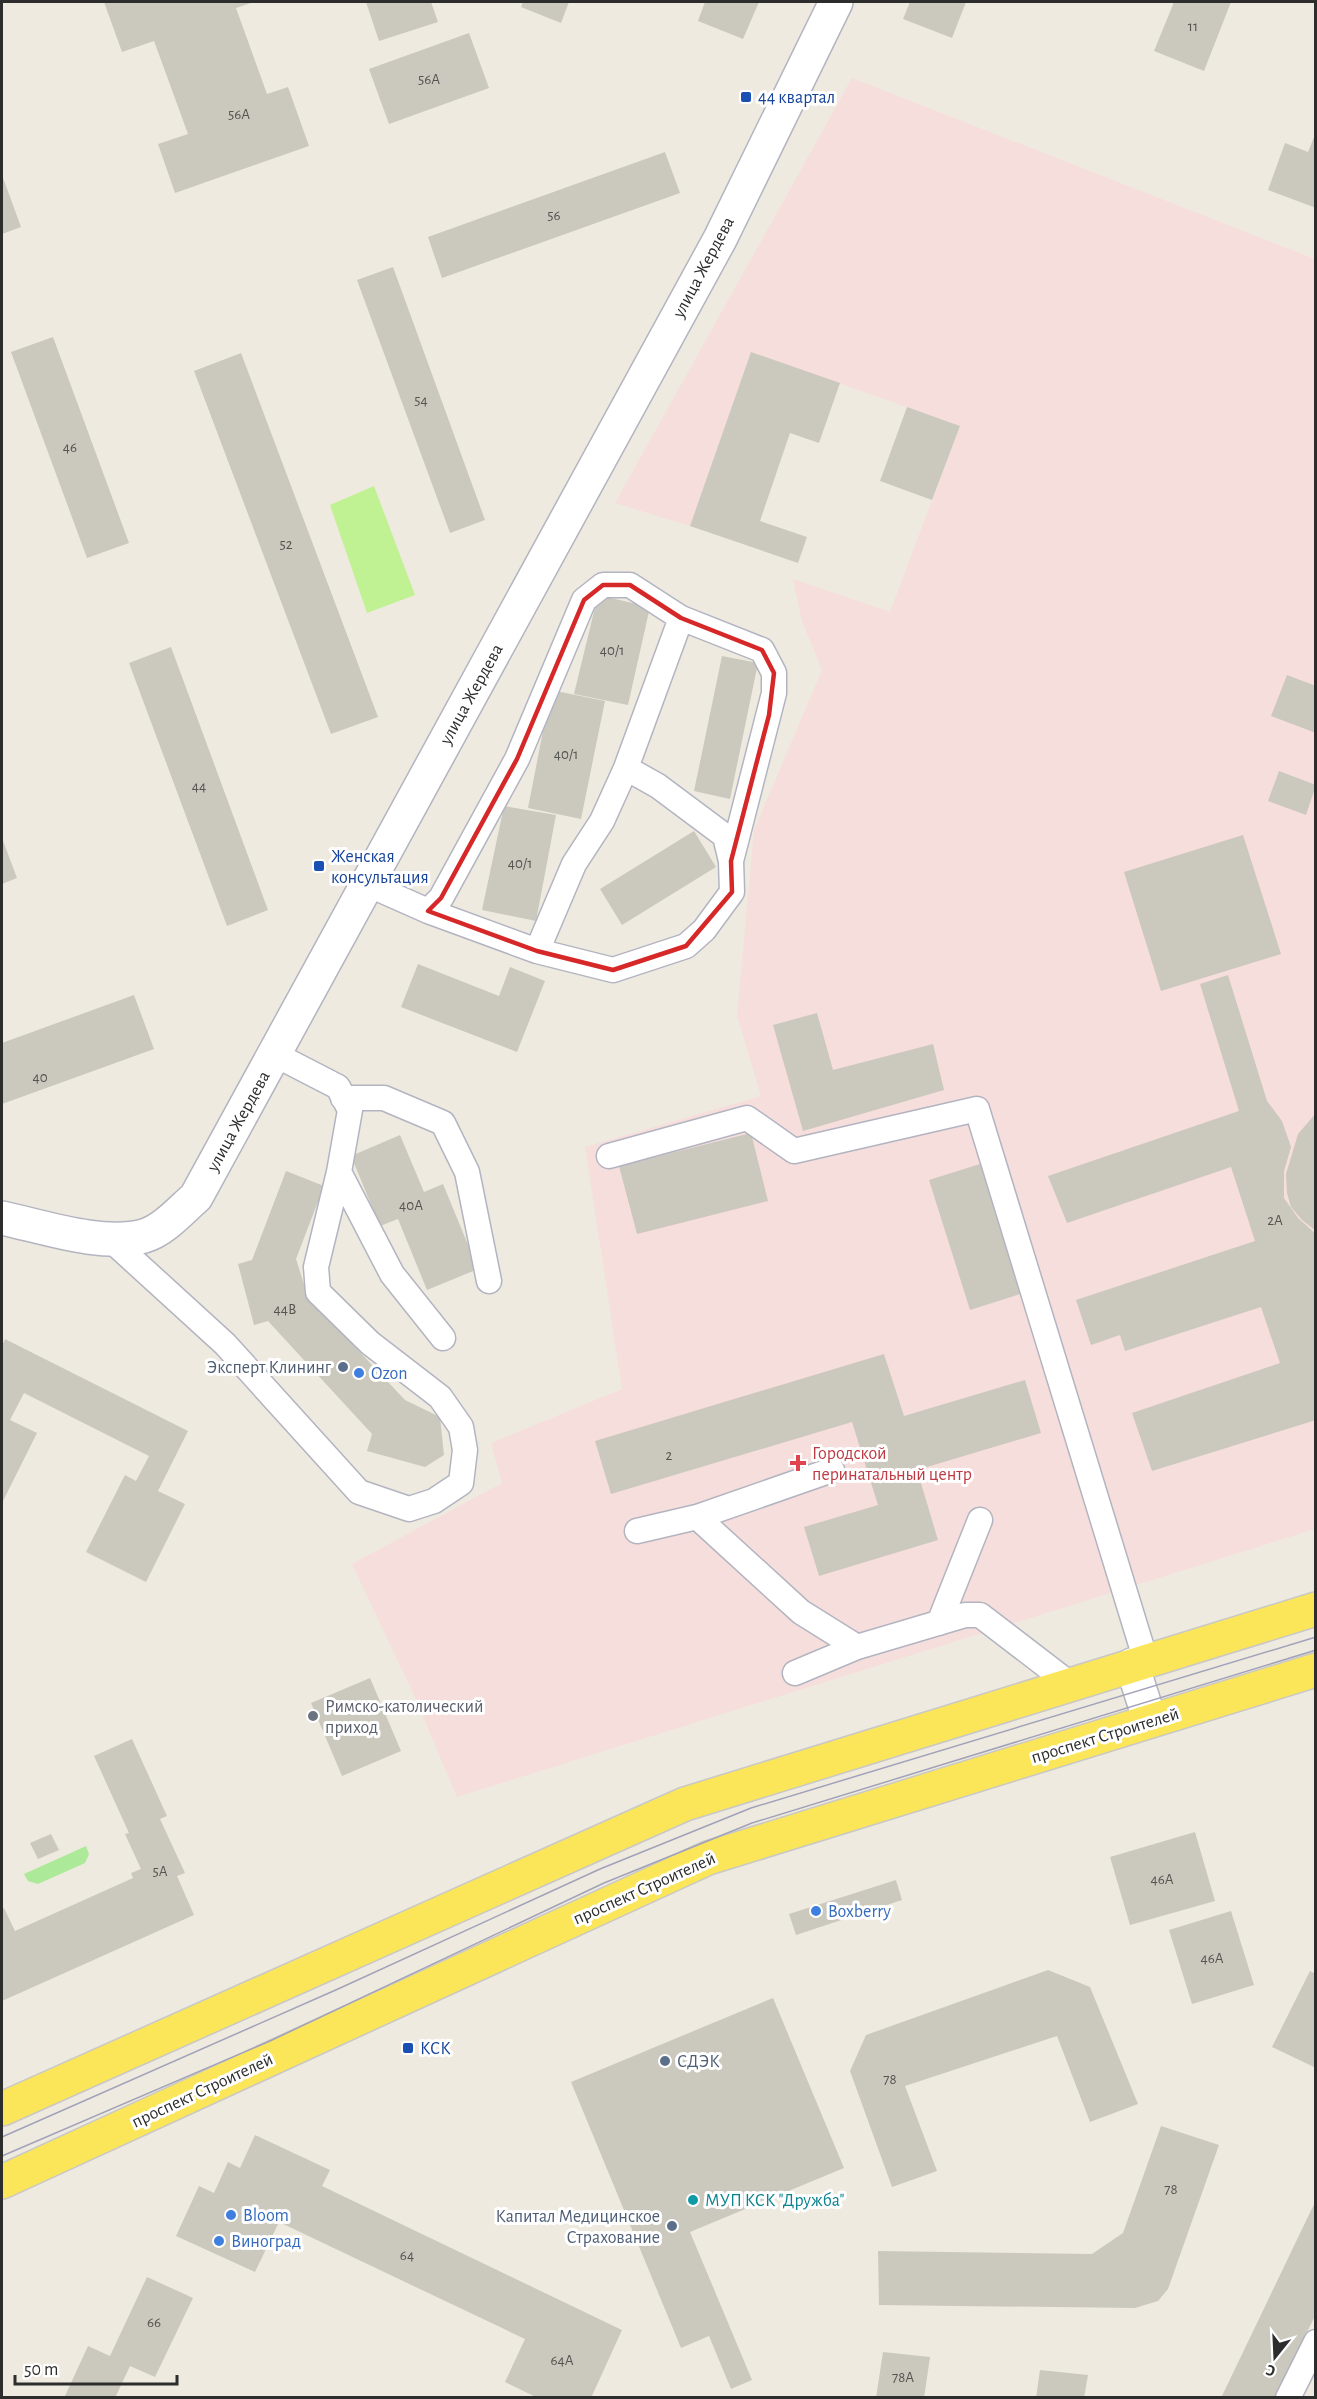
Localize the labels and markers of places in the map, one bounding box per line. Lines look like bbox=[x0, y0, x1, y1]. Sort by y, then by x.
place label: 44 квартал bbox=[758, 89, 835, 107]
marker: 44 квартал bbox=[739, 90, 753, 104]
place label: Женская консультация bbox=[331, 848, 429, 887]
marker: Женская консультация bbox=[312, 859, 326, 873]
place label: Эксперт Клининг bbox=[207, 1359, 332, 1377]
marker: Эксперт Клининг bbox=[336, 1360, 350, 1374]
place label: Ozon bbox=[371, 1365, 408, 1383]
marker: Ozon bbox=[352, 1366, 366, 1380]
place label: Городской перинатальный центр bbox=[812, 1445, 972, 1484]
marker: Городской перинатальный центр bbox=[789, 1454, 807, 1472]
place label: Римско-католический приход bbox=[325, 1698, 483, 1737]
marker: Римско-католический приход bbox=[306, 1709, 320, 1723]
place label: Boxberry bbox=[828, 1903, 891, 1921]
marker: Boxberry bbox=[809, 1904, 823, 1918]
place label: КСК bbox=[420, 2040, 451, 2058]
marker: КСК bbox=[401, 2041, 415, 2055]
place label: СДЭК bbox=[677, 2053, 720, 2071]
marker: СДЭК bbox=[658, 2054, 672, 2068]
place label: МУП КСК "Дружба" bbox=[705, 2191, 844, 2210]
marker: МУП КСК "Дружба" bbox=[686, 2193, 700, 2207]
place label: Bloom bbox=[243, 2207, 289, 2225]
marker: Bloom bbox=[224, 2208, 238, 2222]
place label: Капитал Медицинское Страхование bbox=[496, 2208, 660, 2247]
marker: Капитал Медицинское Страхование bbox=[665, 2219, 679, 2233]
place label: Виноград bbox=[231, 2233, 301, 2251]
marker: Виноград bbox=[212, 2234, 226, 2248]

